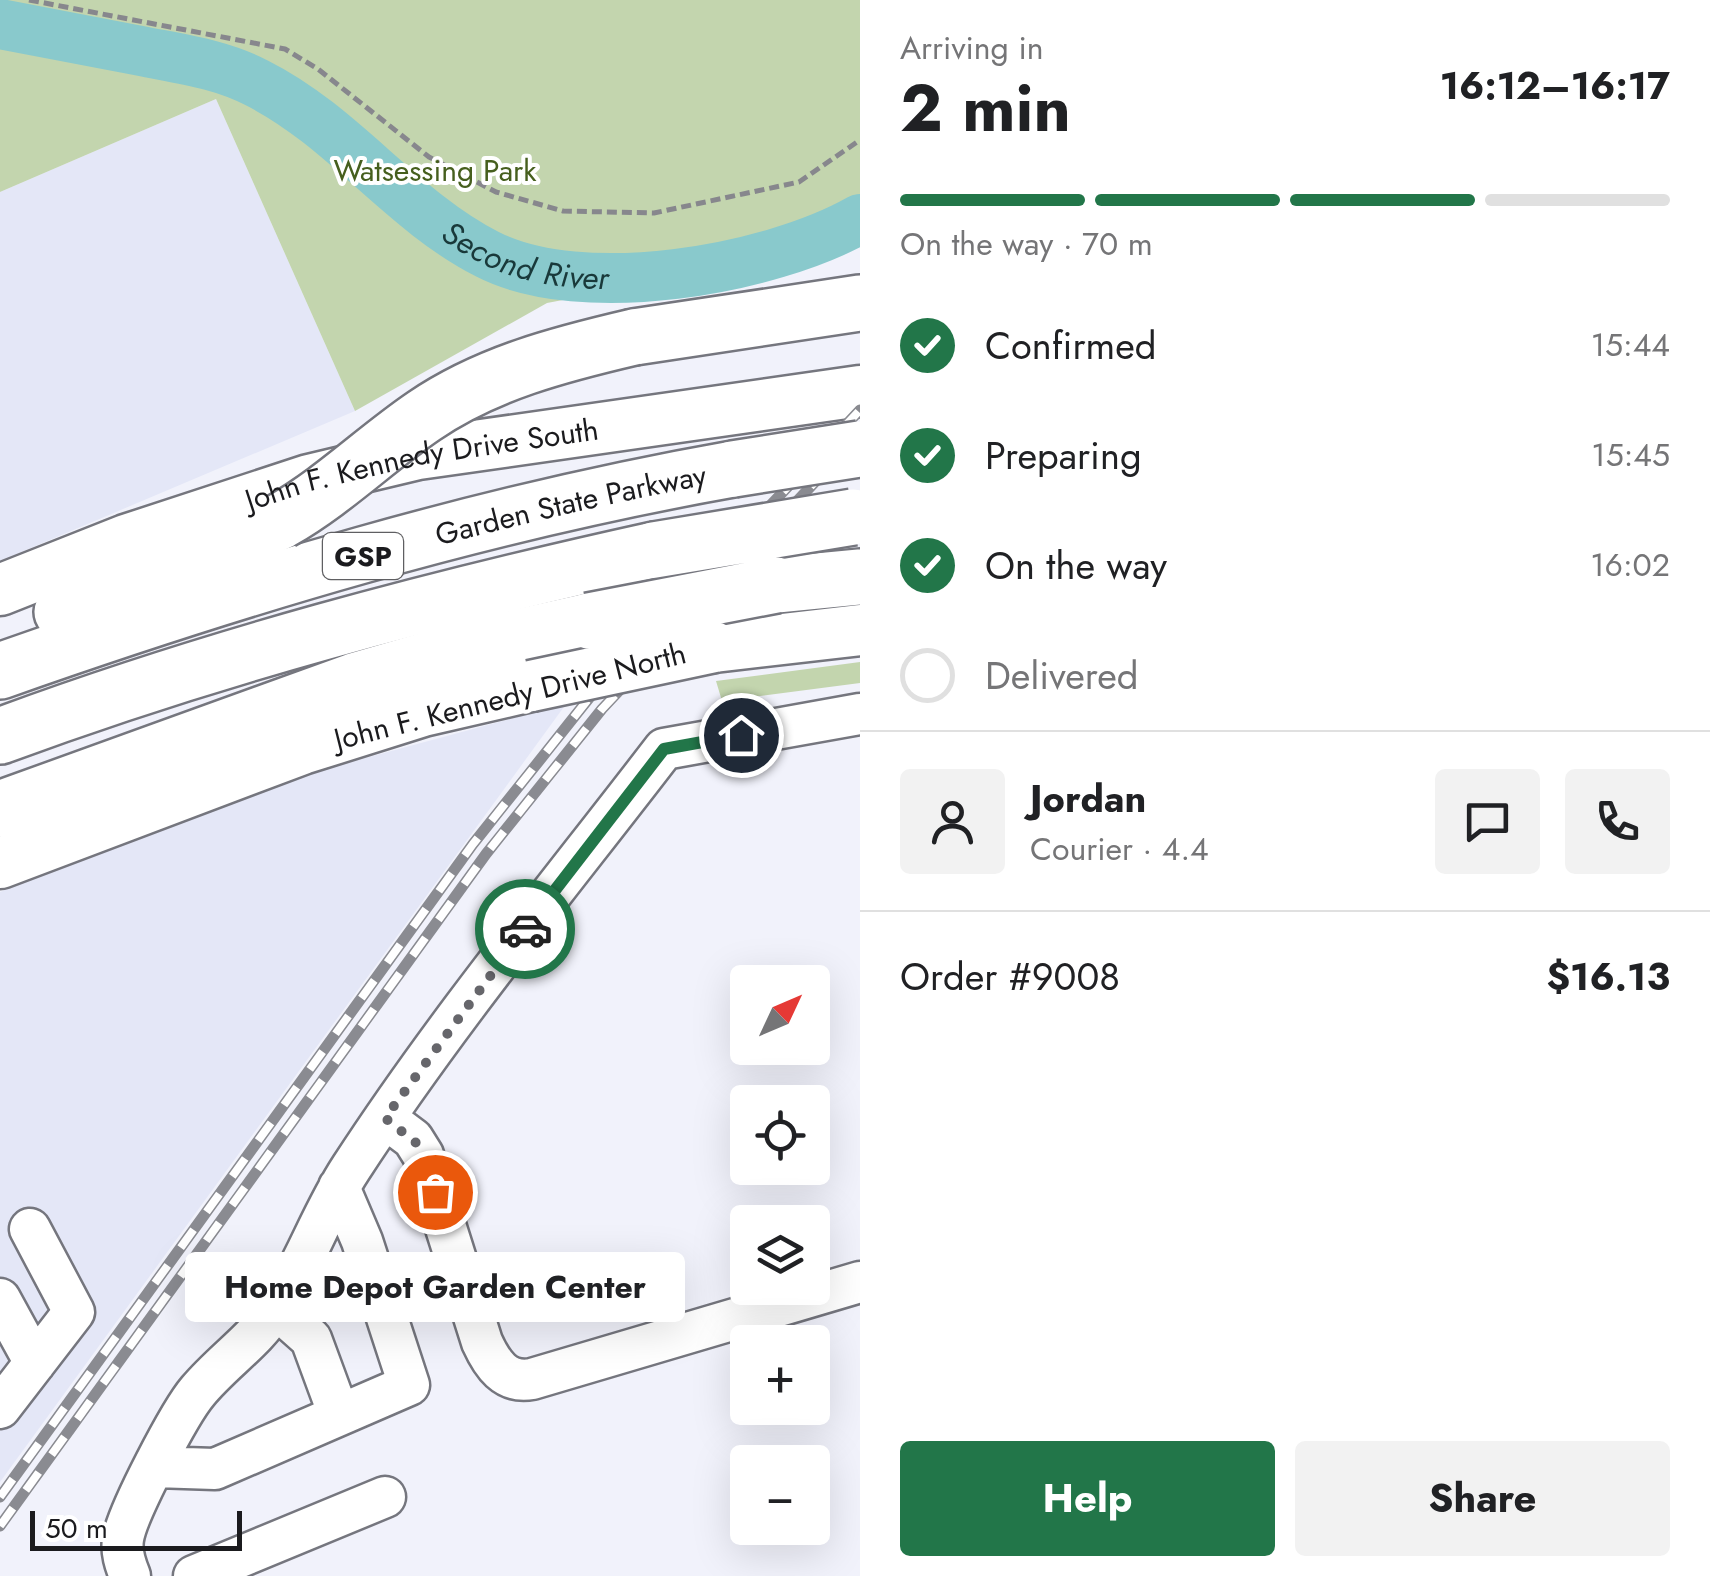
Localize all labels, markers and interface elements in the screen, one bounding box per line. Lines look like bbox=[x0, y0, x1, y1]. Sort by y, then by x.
text: Arriving in bbox=[900, 25, 1044, 71]
text: 16:12–16:17 bbox=[1440, 58, 1670, 113]
text: 2 min bbox=[900, 61, 1071, 155]
park label: Watsessing Park bbox=[333, 149, 537, 192]
water label: Second River bbox=[433, 210, 611, 301]
text: On the way · 70 m bbox=[900, 221, 1153, 267]
icon: check bbox=[900, 318, 955, 373]
text: Confirmed bbox=[985, 318, 1156, 373]
text: 15:44 bbox=[1591, 322, 1670, 368]
street label: John F. Kennedy Drive South bbox=[236, 407, 601, 522]
icon: check bbox=[900, 428, 955, 483]
text: Preparing bbox=[985, 428, 1142, 483]
text: 15:45 bbox=[1591, 432, 1670, 478]
street label: Garden State Parkway bbox=[430, 453, 710, 556]
road number: GSP bbox=[323, 533, 403, 579]
icon: check bbox=[900, 538, 955, 593]
text: On the way bbox=[985, 538, 1167, 593]
text: 16:02 bbox=[1590, 542, 1670, 588]
street label: John F. Kennedy Drive North bbox=[326, 631, 690, 762]
text: Delivered bbox=[985, 648, 1138, 703]
pin bbox=[699, 693, 784, 778]
icon: home bbox=[714, 708, 769, 763]
button: person bbox=[900, 769, 1005, 874]
button: chat bbox=[1435, 769, 1540, 874]
button: phone bbox=[1565, 769, 1670, 874]
text: Jordan bbox=[1030, 771, 1146, 826]
text: Courier · 4.4 bbox=[1030, 826, 1209, 872]
courier bbox=[475, 879, 575, 979]
icon: car bbox=[498, 902, 553, 957]
text: Order #9008 bbox=[900, 949, 1120, 1004]
text: $16.13 bbox=[1546, 949, 1670, 1004]
north arrow bbox=[730, 965, 830, 1065]
map controls bbox=[730, 965, 830, 1545]
button: locate bbox=[730, 1085, 830, 1185]
pin bbox=[393, 1150, 478, 1235]
icon: bag bbox=[408, 1165, 463, 1220]
button: layers bbox=[730, 1205, 830, 1305]
callout: Home Depot Garden Center bbox=[185, 1252, 685, 1322]
text: Home Depot Garden Center bbox=[224, 1264, 646, 1310]
button: + bbox=[730, 1325, 830, 1425]
button: Help bbox=[900, 1441, 1275, 1556]
button: Share bbox=[1295, 1441, 1670, 1556]
button: − bbox=[730, 1445, 830, 1545]
scale bar bbox=[30, 1506, 242, 1550]
text: 50 m bbox=[45, 1508, 108, 1549]

